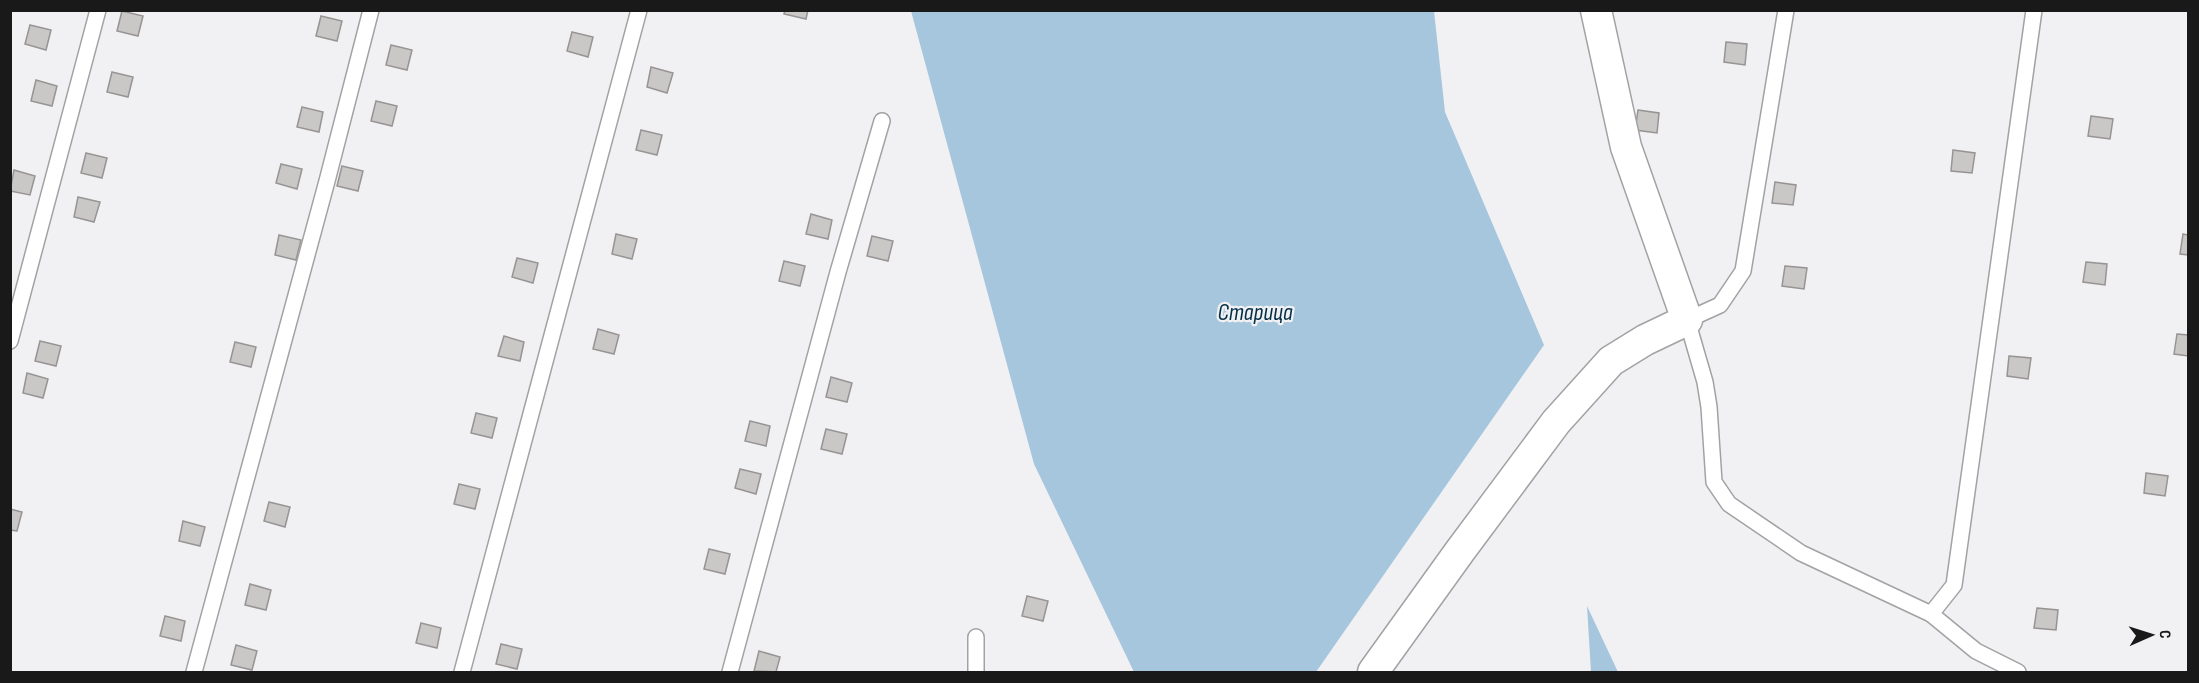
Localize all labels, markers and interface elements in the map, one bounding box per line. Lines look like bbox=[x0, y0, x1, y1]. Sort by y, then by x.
water label: Старица bbox=[1217, 298, 1293, 327]
north arrow bbox=[2121, 605, 2181, 665]
text: С bbox=[2155, 630, 2174, 639]

